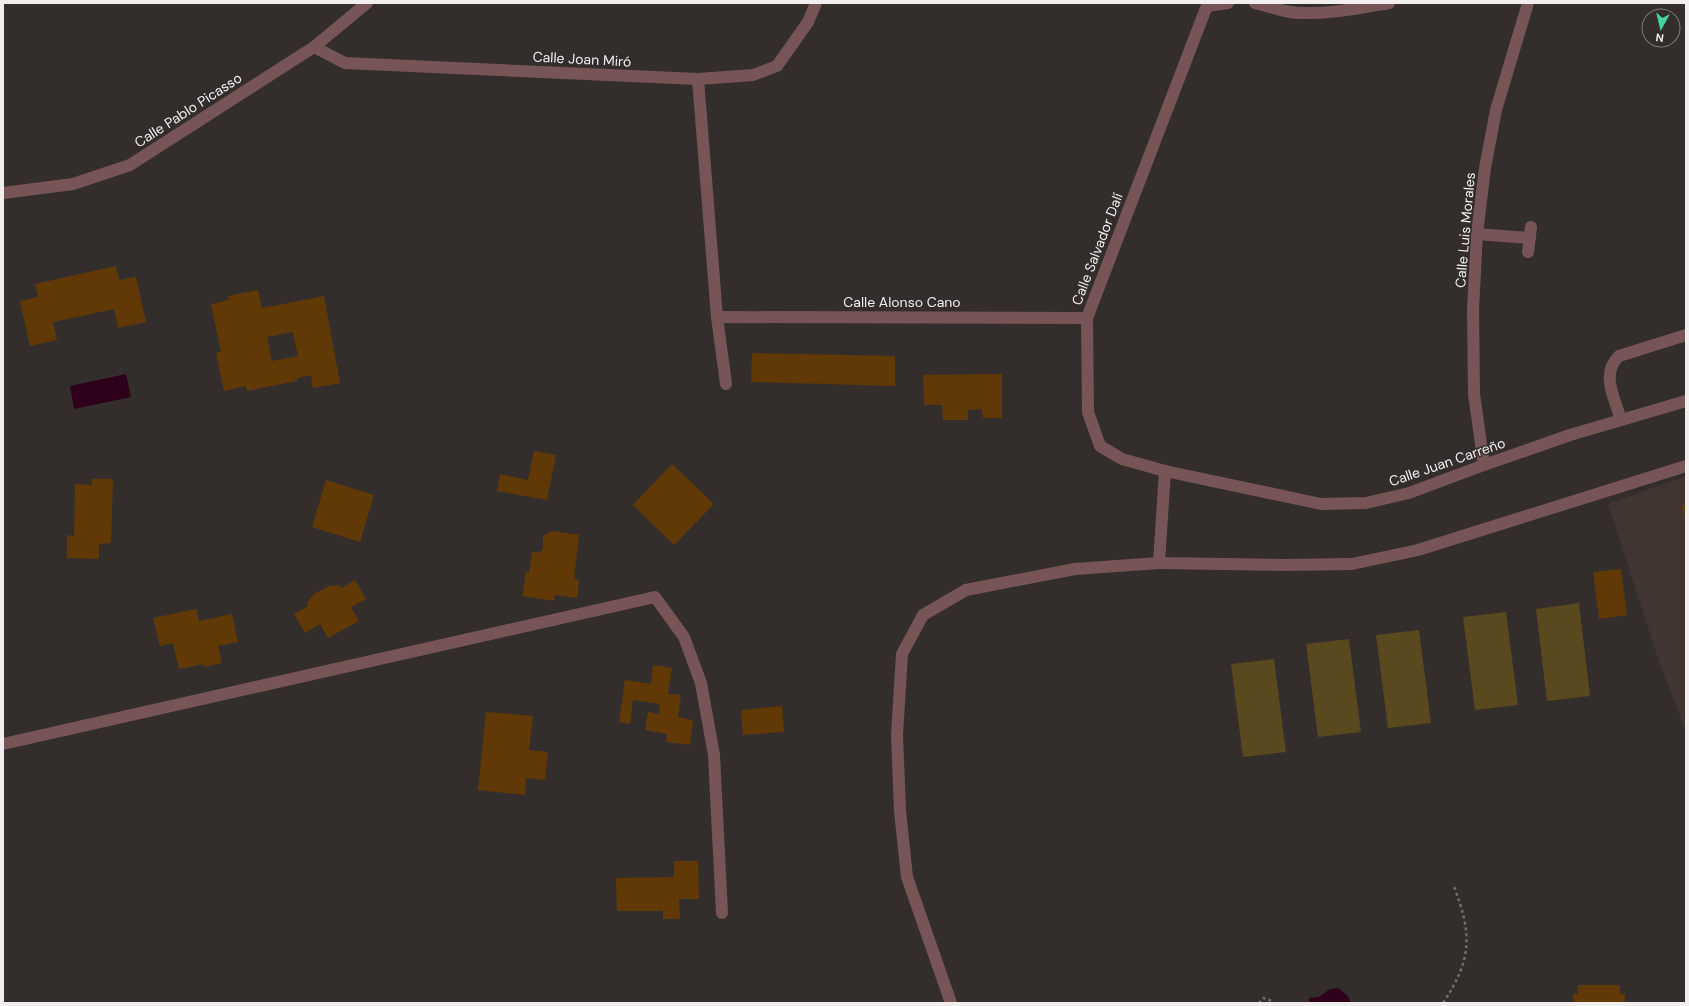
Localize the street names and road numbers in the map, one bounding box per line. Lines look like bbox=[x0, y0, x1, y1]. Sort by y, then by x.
street label: Calle Joan Miró bbox=[532, 47, 632, 71]
street label: Calle Pablo Picasso bbox=[131, 69, 245, 151]
street label: Calle Luis Morales bbox=[1451, 171, 1479, 289]
street label: Calle Salvador Dalí bbox=[1067, 190, 1127, 308]
street label: Calle Alonso Cano bbox=[843, 293, 961, 311]
street label: Calle Juan Carreño bbox=[1386, 434, 1508, 490]

